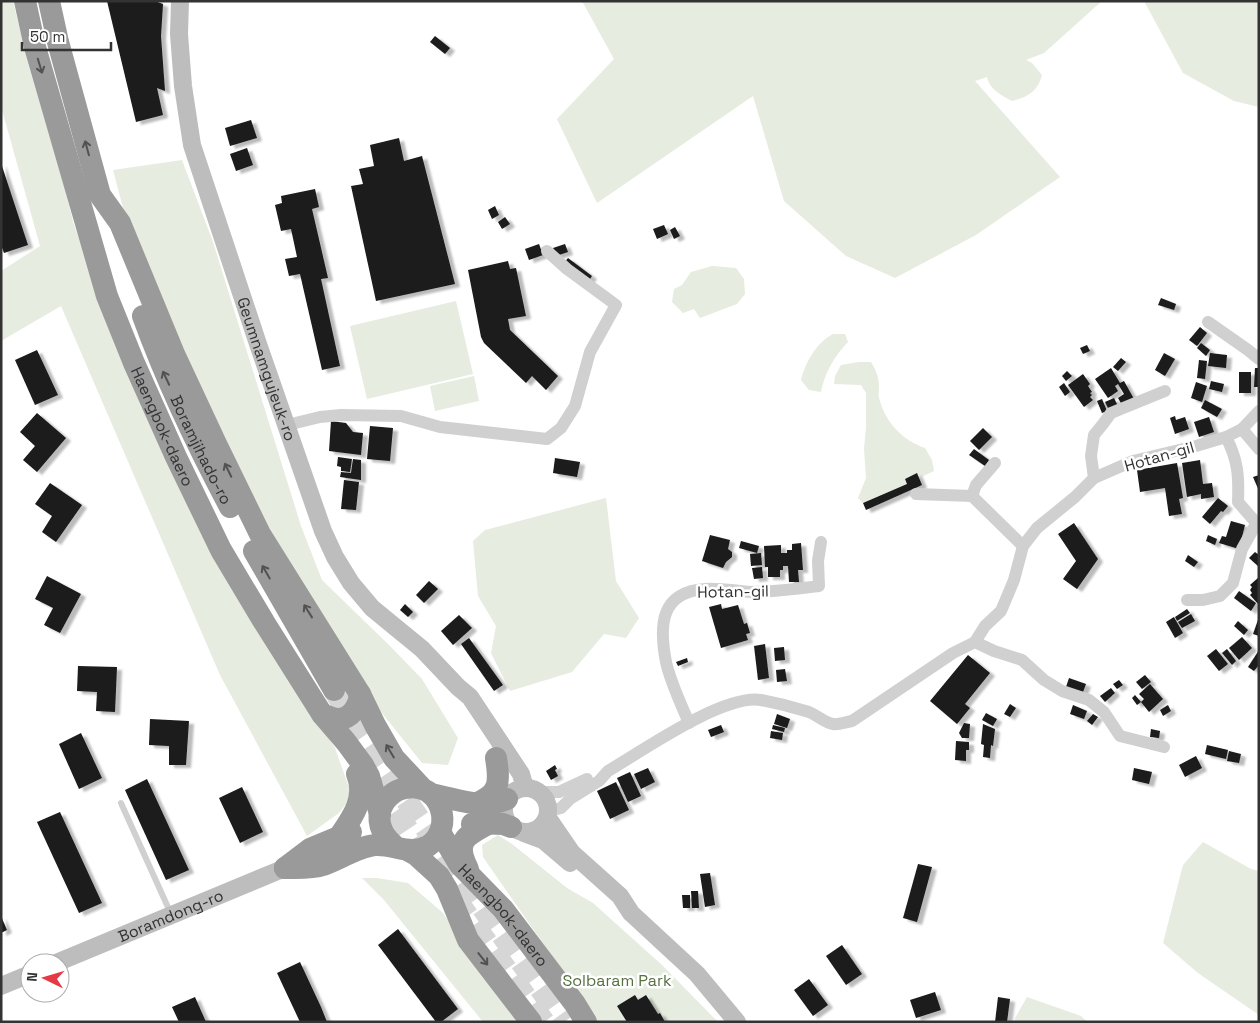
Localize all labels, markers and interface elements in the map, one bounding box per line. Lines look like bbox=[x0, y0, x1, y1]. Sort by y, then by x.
scale bar bbox=[22, 20, 111, 52]
text: 50 m bbox=[30, 27, 65, 46]
one-way arrow bbox=[36, 57, 46, 73]
one-way arrow bbox=[82, 140, 91, 156]
street label: Geumnamgujeuk-ro bbox=[232, 294, 301, 444]
street label: Haengbok-daero bbox=[126, 363, 199, 490]
one-way arrow bbox=[161, 370, 171, 385]
street label: Boramjihado-ro bbox=[165, 392, 237, 508]
street label: Hotan-gil bbox=[1122, 436, 1197, 476]
one-way arrow bbox=[223, 463, 232, 478]
one-way arrow bbox=[260, 566, 270, 580]
street label: Hotan-gil bbox=[697, 580, 769, 603]
one-way arrow bbox=[303, 605, 313, 619]
one-way arrow bbox=[385, 745, 395, 759]
street label: Haengbok-daero bbox=[453, 859, 553, 971]
street label: Boramdong-ro bbox=[115, 885, 227, 947]
one-way arrow bbox=[478, 952, 488, 966]
north arrow bbox=[20, 953, 70, 1003]
park label: Solbaram Park bbox=[562, 970, 672, 991]
text: N bbox=[23, 971, 41, 982]

